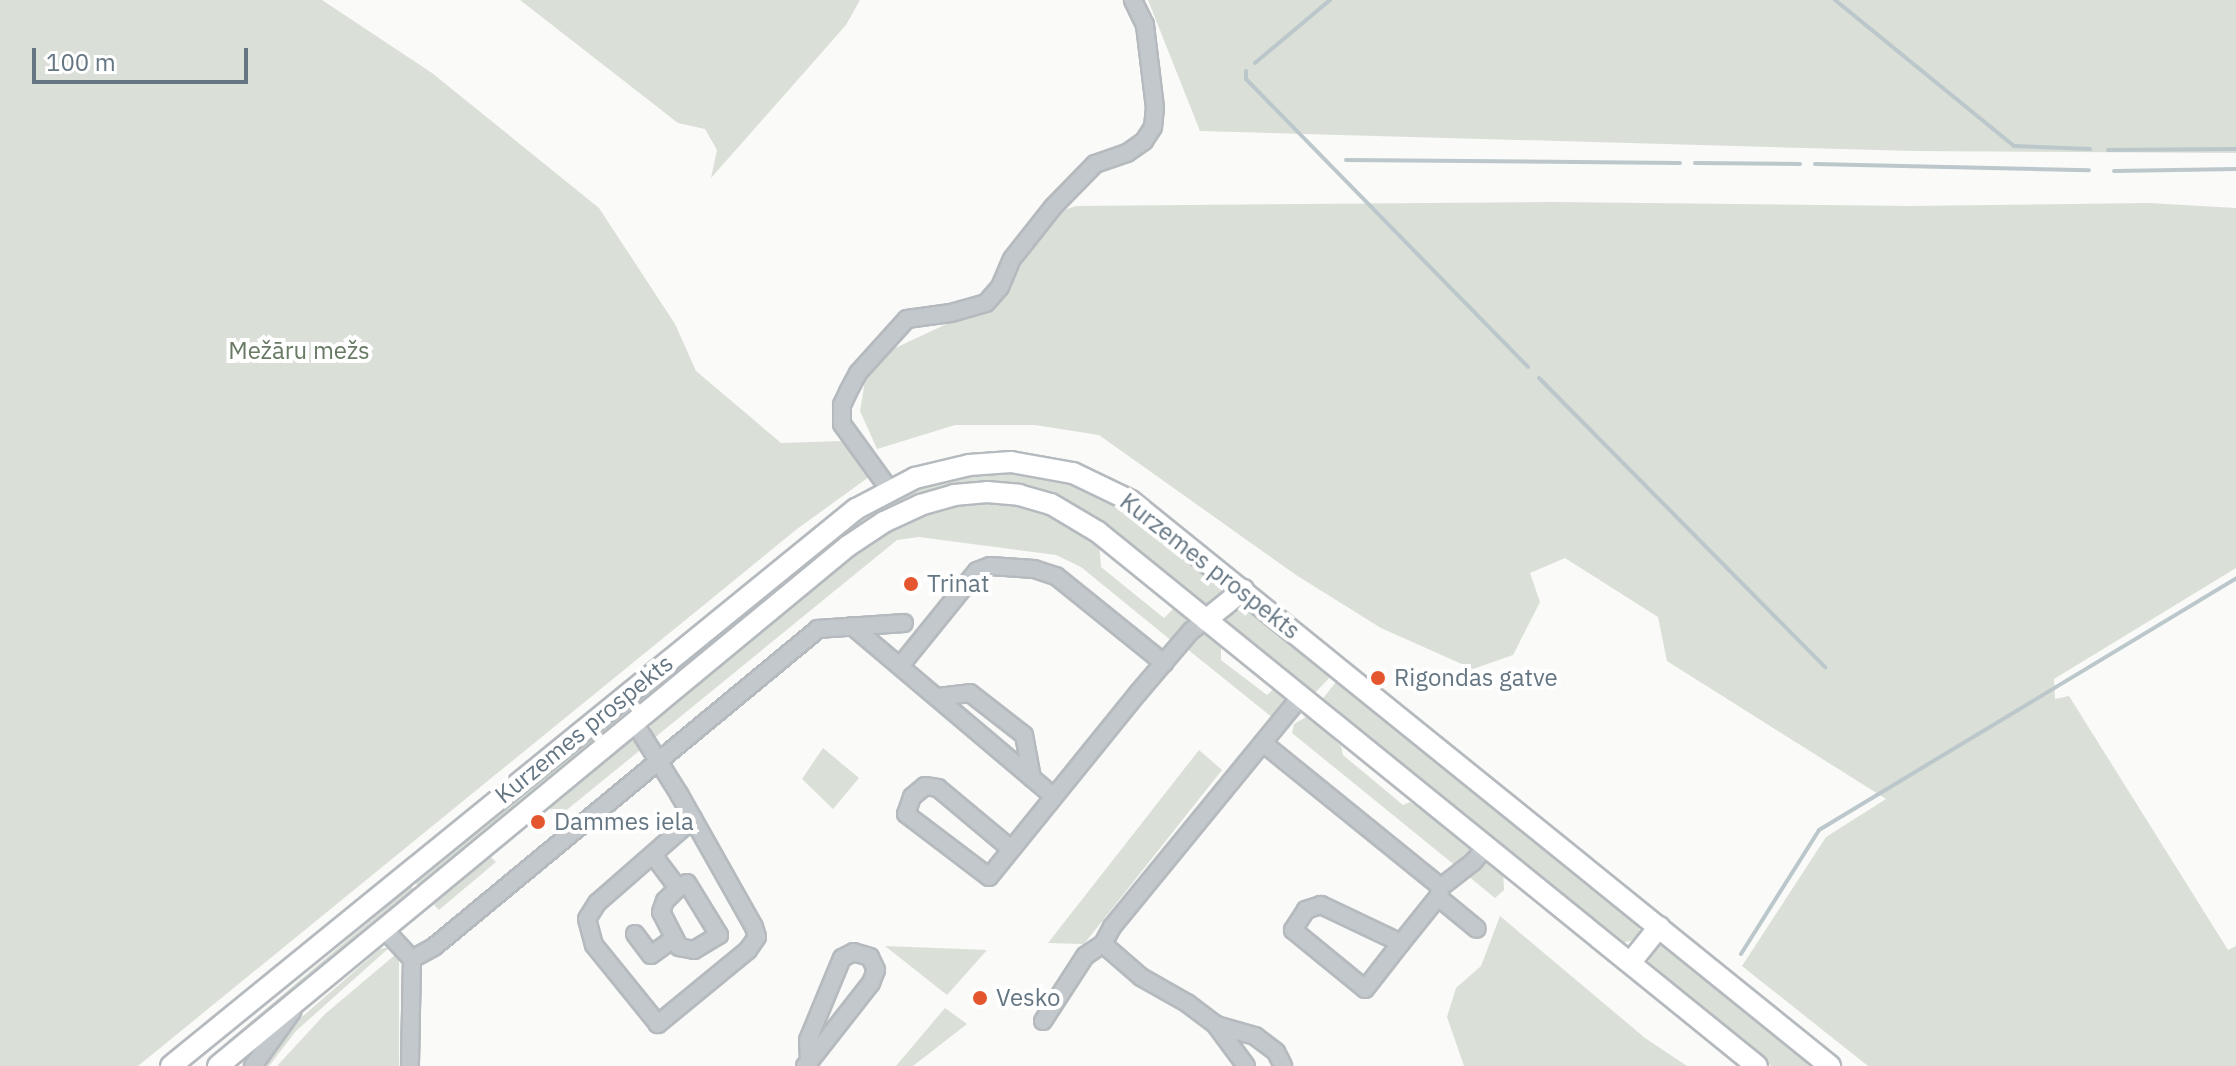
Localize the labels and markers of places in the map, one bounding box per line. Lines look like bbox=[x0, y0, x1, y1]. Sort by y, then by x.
place label: Trinat bbox=[927, 570, 989, 598]
marker: Trinat bbox=[902, 575, 920, 593]
place label: Rigondas gatve bbox=[1394, 664, 1558, 692]
marker: Rigondas gatve bbox=[1369, 669, 1387, 687]
place label: Dammes iela bbox=[554, 808, 694, 836]
marker: Dammes iela bbox=[529, 813, 547, 831]
place label: Vesko bbox=[996, 984, 1060, 1012]
marker: Vesko bbox=[971, 989, 989, 1007]

